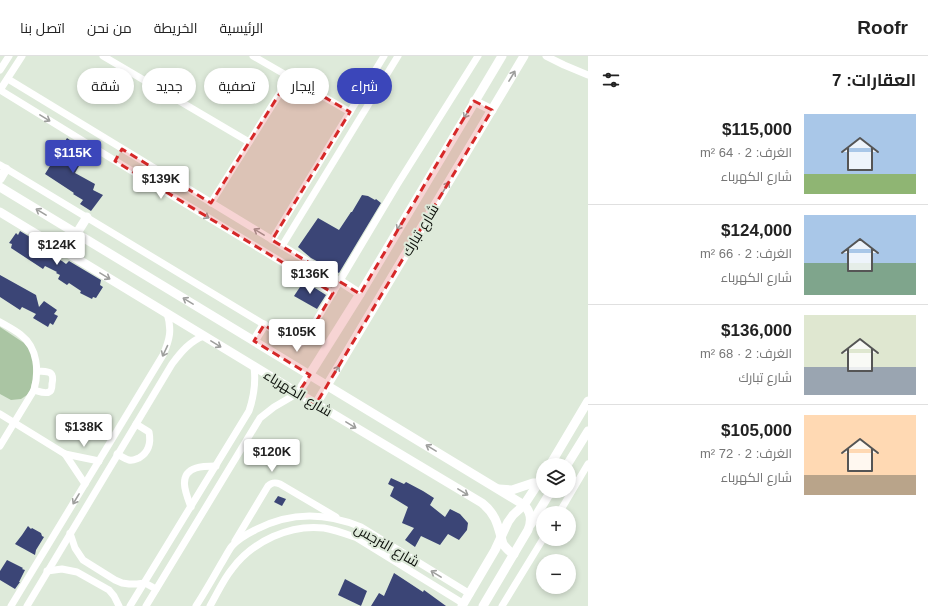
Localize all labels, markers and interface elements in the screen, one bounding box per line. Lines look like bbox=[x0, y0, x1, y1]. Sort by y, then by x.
text: Roofr bbox=[857, 17, 908, 38]
text: اتصل بنا bbox=[20, 20, 65, 36]
text: من نحن bbox=[87, 20, 132, 36]
text: الخريطة bbox=[154, 20, 197, 36]
text: الرئيسية bbox=[219, 20, 263, 36]
chip: شقة bbox=[77, 68, 134, 104]
chip: جديد bbox=[142, 68, 196, 104]
chip: تصفية bbox=[204, 68, 269, 104]
chip: إيجار bbox=[277, 68, 329, 104]
chip: شراء bbox=[337, 68, 392, 104]
icon: filters bbox=[600, 69, 622, 91]
one-way arrow bbox=[509, 70, 517, 82]
text: العقارات: 7 bbox=[832, 71, 916, 90]
one-way arrow bbox=[462, 107, 470, 119]
one-way arrow bbox=[39, 114, 50, 122]
text: $115,000 bbox=[722, 120, 792, 139]
icon: home bbox=[836, 130, 884, 178]
pin: $115K bbox=[45, 140, 101, 174]
text: $115K bbox=[54, 145, 92, 160]
text: الغرف: 2 · 64 m² bbox=[700, 145, 792, 160]
pin: $139K bbox=[133, 166, 189, 200]
text: شارع الكهرباء bbox=[721, 169, 792, 184]
text: $139K bbox=[142, 171, 180, 186]
one-way arrow bbox=[442, 181, 450, 193]
street label: شارع تبارك bbox=[398, 201, 443, 259]
one-way arrow bbox=[35, 207, 47, 215]
one-way arrow bbox=[198, 211, 209, 219]
one-way arrow bbox=[396, 219, 404, 231]
text: $124,000 bbox=[721, 221, 792, 240]
one-way arrow bbox=[254, 228, 265, 236]
icon: home bbox=[836, 231, 884, 279]
pin: $124K bbox=[29, 232, 85, 266]
text: $124K bbox=[38, 237, 76, 252]
text: الغرف: 2 · 66 m² bbox=[700, 246, 792, 261]
pin: $136K bbox=[282, 261, 338, 295]
text: $136K bbox=[291, 266, 329, 281]
text: شارع الكهرباء bbox=[721, 270, 792, 285]
one-way arrow bbox=[99, 272, 111, 280]
one-way arrow bbox=[182, 296, 194, 304]
pin: $105K bbox=[269, 319, 325, 353]
text: $136,000 bbox=[721, 321, 792, 340]
text: $105K bbox=[278, 324, 316, 339]
icon: home bbox=[836, 331, 884, 379]
one-way arrow bbox=[210, 340, 222, 348]
one-way arrow bbox=[161, 345, 168, 357]
text: الغرف: 2 · 68 m² bbox=[700, 346, 792, 361]
one-way arrow bbox=[332, 365, 340, 377]
street label: شارع الكهرباء bbox=[260, 366, 335, 420]
text: شارع تبارك bbox=[738, 370, 792, 385]
pin: $138K bbox=[56, 414, 112, 448]
text: $138K bbox=[65, 419, 103, 434]
text: $105,000 bbox=[721, 421, 792, 440]
one-way arrow bbox=[345, 422, 357, 430]
icon: home bbox=[836, 431, 884, 479]
pin: $120K bbox=[244, 439, 300, 473]
one-way arrow bbox=[425, 443, 437, 451]
text: $120K bbox=[253, 444, 291, 459]
text: الغرف: 2 · 72 m² bbox=[700, 446, 792, 461]
map controls bbox=[536, 458, 576, 594]
button: layers bbox=[536, 458, 576, 498]
text: شارع الكهرباء bbox=[721, 470, 792, 485]
one-way arrow bbox=[457, 488, 469, 496]
one-way arrow bbox=[72, 493, 80, 505]
button: + bbox=[536, 506, 576, 546]
street label: شارع النرجس bbox=[351, 520, 422, 571]
button: − bbox=[536, 554, 576, 594]
one-way arrow bbox=[430, 569, 442, 577]

